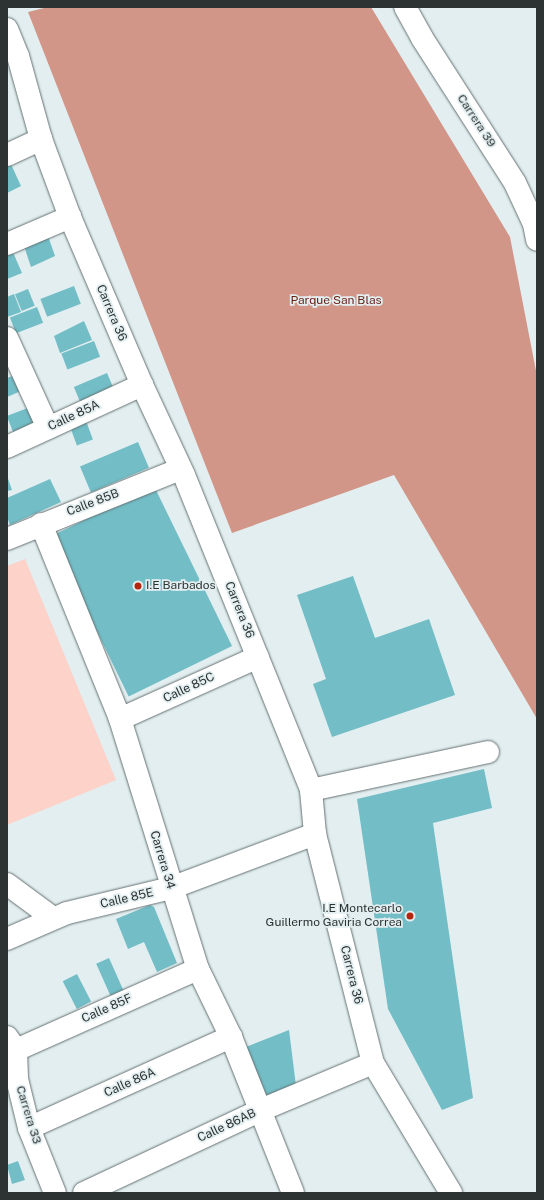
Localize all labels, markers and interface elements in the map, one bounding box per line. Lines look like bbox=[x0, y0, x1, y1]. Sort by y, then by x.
street label: Carrera 39 bbox=[454, 92, 498, 150]
street label: Carrera 36 bbox=[93, 283, 129, 343]
park label: Parque San Blas bbox=[290, 294, 382, 308]
street label: Calle 85A bbox=[46, 398, 102, 434]
street label: Calle 85B bbox=[65, 486, 121, 520]
place label: I.E Barbados bbox=[146, 579, 216, 593]
street label: Carrera 36 bbox=[221, 580, 257, 640]
marker: I.E Barbados bbox=[133, 581, 143, 591]
street label: Calle 85C bbox=[161, 670, 217, 706]
street label: Carrera 34 bbox=[146, 829, 178, 891]
street label: Calle 85E bbox=[99, 886, 155, 912]
place label: I.E Montecarlo Guillermo Gaviria Correa bbox=[266, 902, 402, 930]
marker: I.E Montecarlo Guillermo Gaviria Correa bbox=[405, 911, 415, 921]
street label: Carrera 36 bbox=[337, 944, 365, 1006]
street label: Calle 85F bbox=[79, 991, 135, 1027]
street label: Calle 86A bbox=[102, 1065, 158, 1101]
street label: Carrera 33 bbox=[12, 1084, 44, 1146]
street label: Calle 86AB bbox=[195, 1106, 259, 1146]

